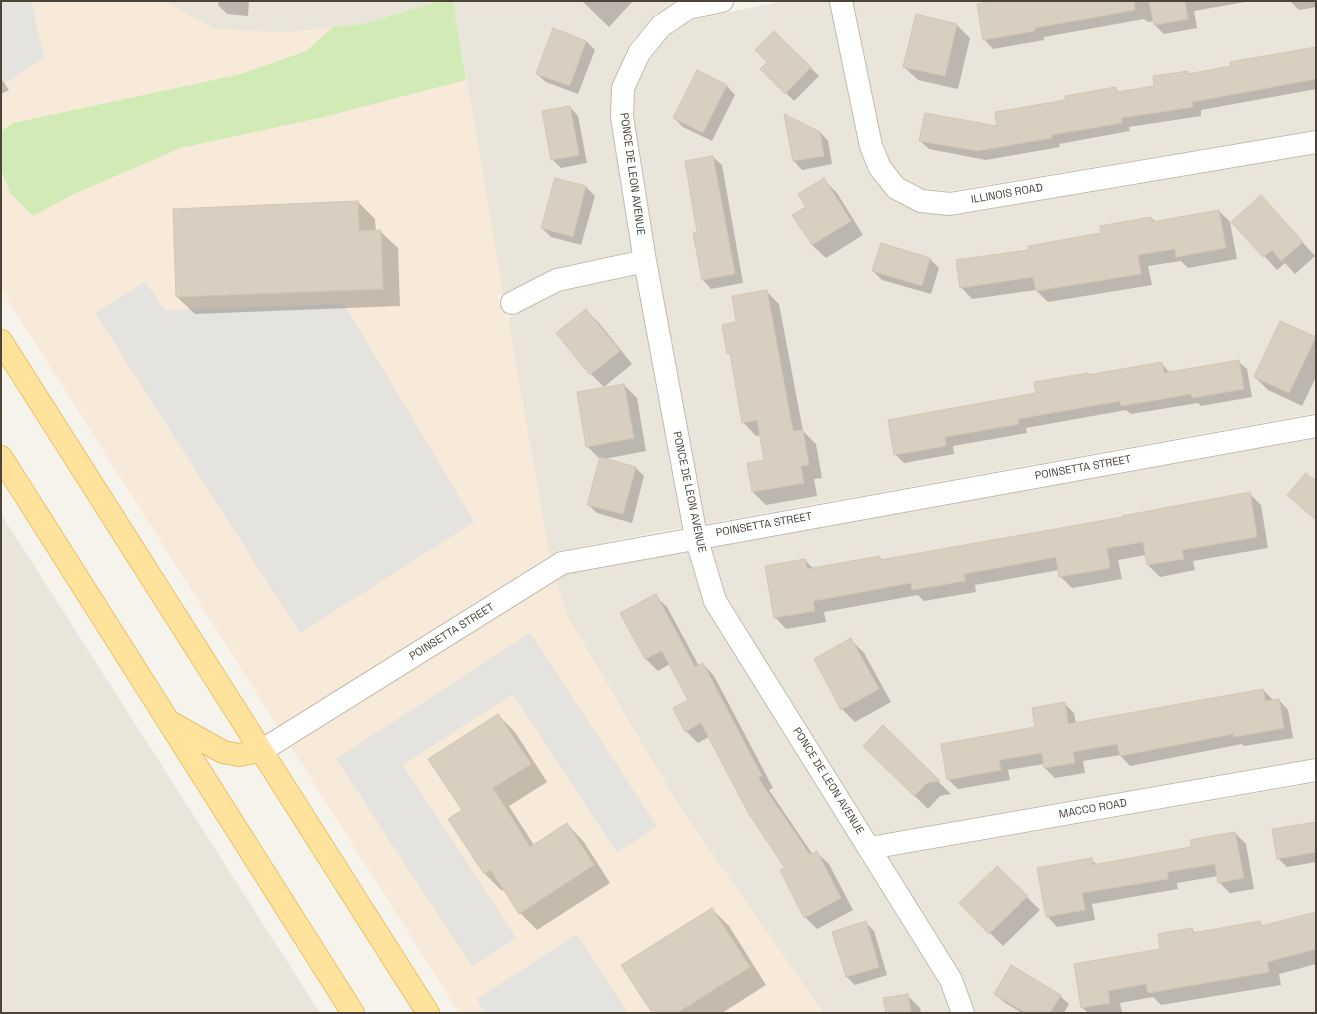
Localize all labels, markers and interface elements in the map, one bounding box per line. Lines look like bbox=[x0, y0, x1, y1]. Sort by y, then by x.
street label: PONCE DE LEON AVENUE bbox=[617, 112, 647, 236]
street label: ILLINOIS ROAD bbox=[970, 181, 1044, 207]
street label: PONCE DE LEON AVENUE bbox=[670, 430, 708, 554]
street label: POINSETTA STREET bbox=[1034, 453, 1132, 483]
street label: POINSETTA STREET bbox=[715, 510, 813, 540]
street label: POINSETTA STREET bbox=[407, 601, 497, 663]
street label: PONCE DE LEON AVENUE bbox=[790, 725, 866, 837]
street label: MACCO ROAD bbox=[1058, 797, 1128, 821]

